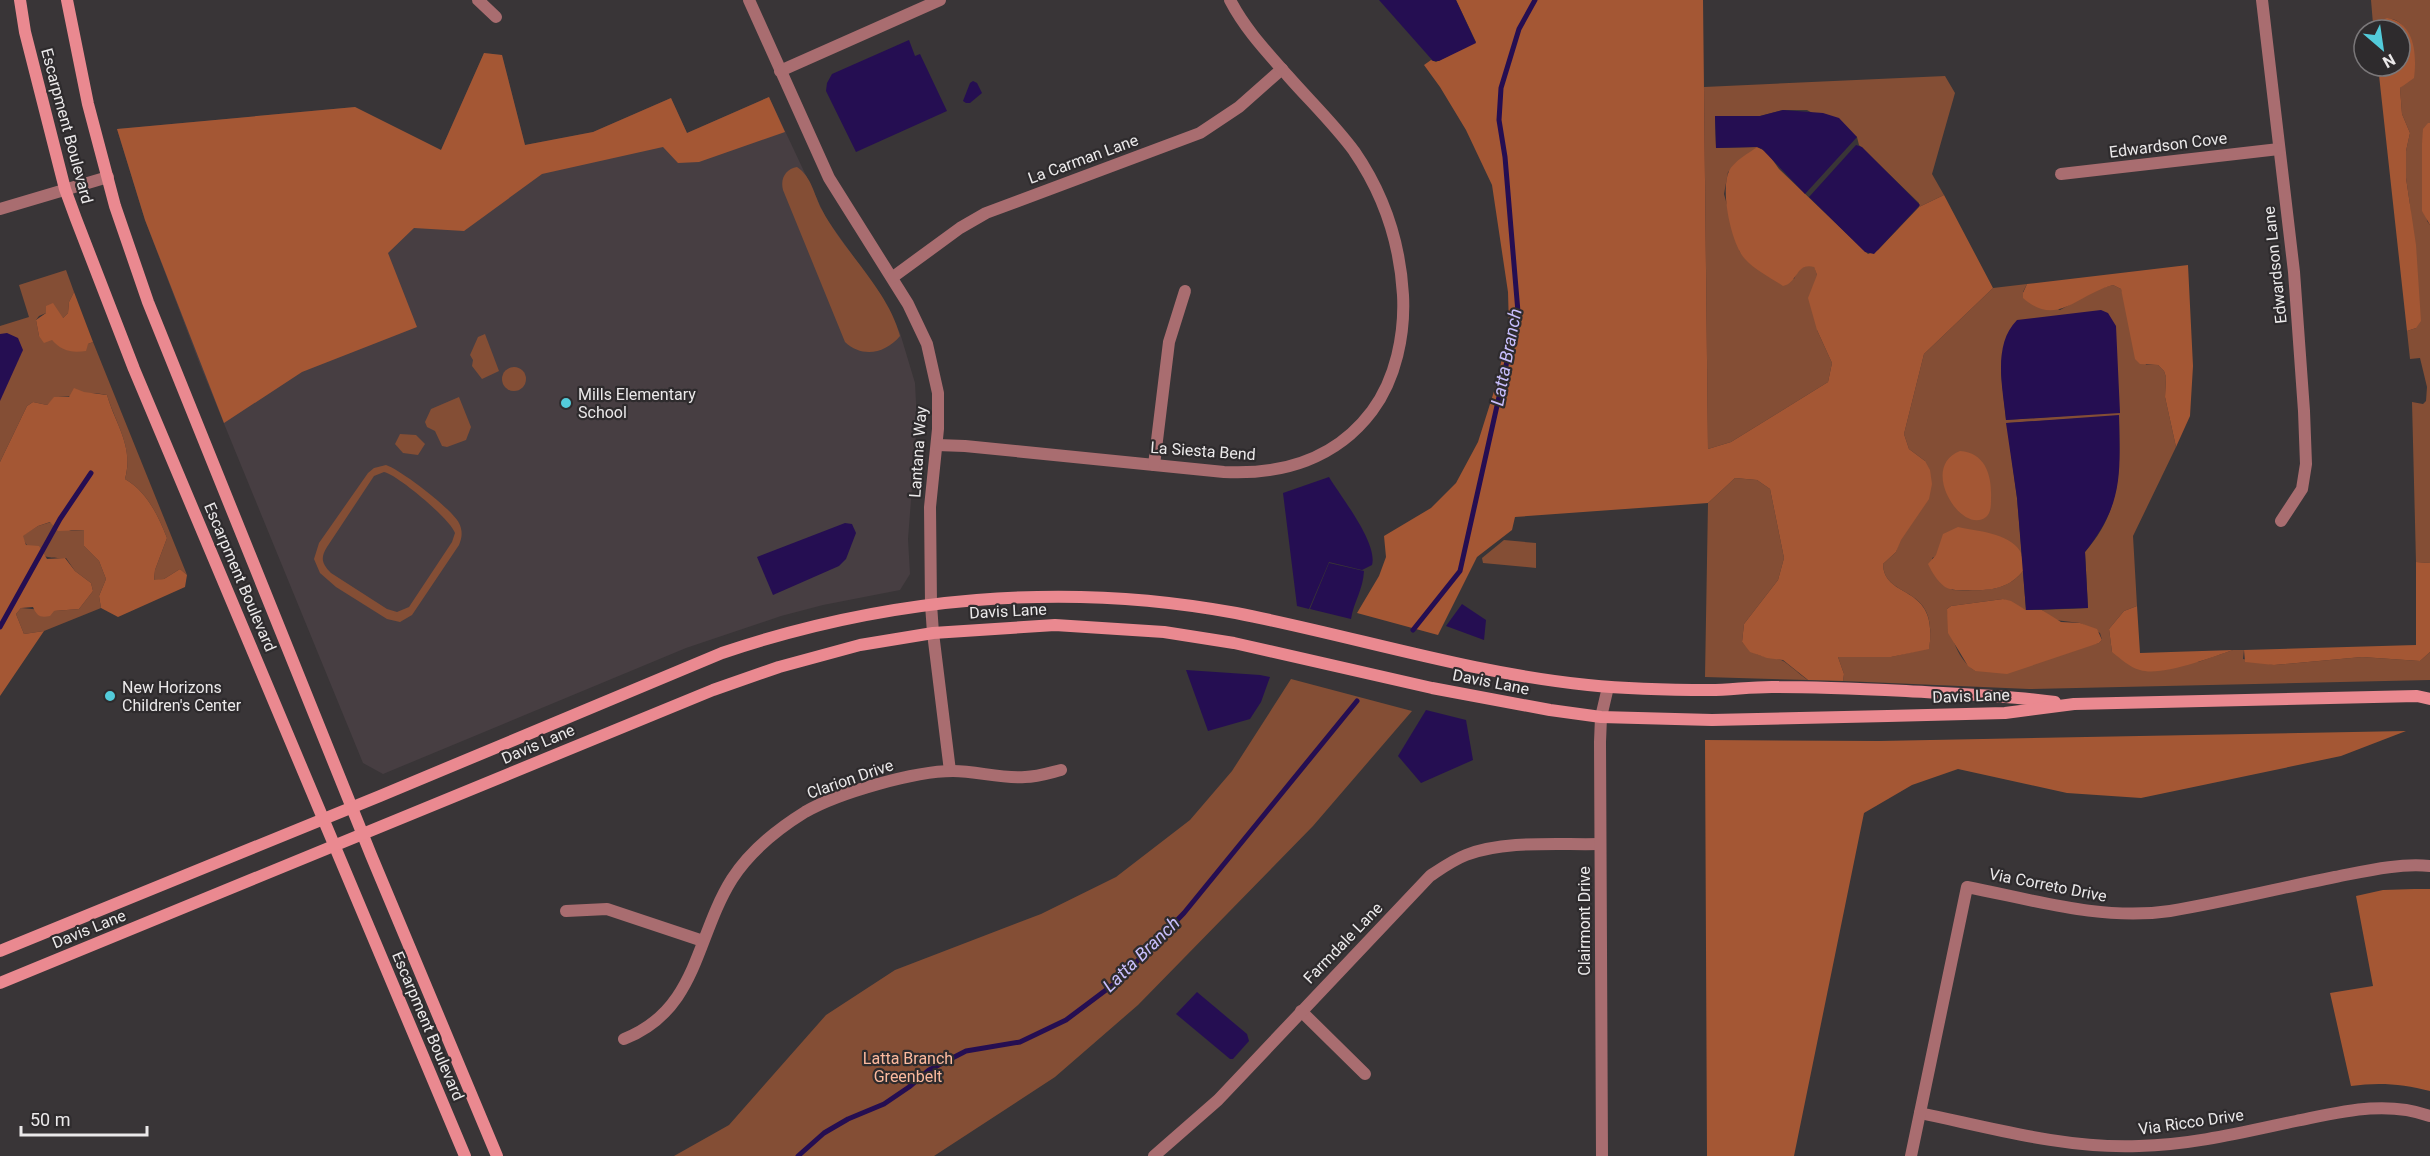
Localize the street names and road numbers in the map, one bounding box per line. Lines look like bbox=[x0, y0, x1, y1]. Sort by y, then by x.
street label: Escarpment Boulevard bbox=[37, 46, 97, 206]
street label: Edwardson Cove bbox=[2108, 128, 2228, 162]
street label: La Carman Lane bbox=[1025, 130, 1141, 188]
street label: Edwardson Lane bbox=[2259, 205, 2291, 325]
street label: Lantana Way bbox=[905, 405, 931, 498]
street label: La Siesta Bend bbox=[1150, 438, 1256, 464]
street label: Escarpment Boulevard bbox=[200, 500, 280, 654]
street label: Davis Lane bbox=[969, 599, 1047, 623]
street label: Davis Lane bbox=[1451, 665, 1531, 699]
street label: Davis Lane bbox=[1932, 685, 2010, 707]
street label: Davis Lane bbox=[499, 720, 577, 768]
street label: Clarion Drive bbox=[804, 755, 896, 803]
street label: Via Correto Drive bbox=[1987, 864, 2109, 906]
street label: Clairmont Drive bbox=[1575, 866, 1594, 976]
street label: Farmdale Lane bbox=[1300, 898, 1386, 988]
street label: Davis Lane bbox=[49, 906, 129, 952]
street label: Escarpment Boulevard bbox=[388, 949, 468, 1103]
street label: Via Ricco Drive bbox=[2137, 1105, 2245, 1139]

